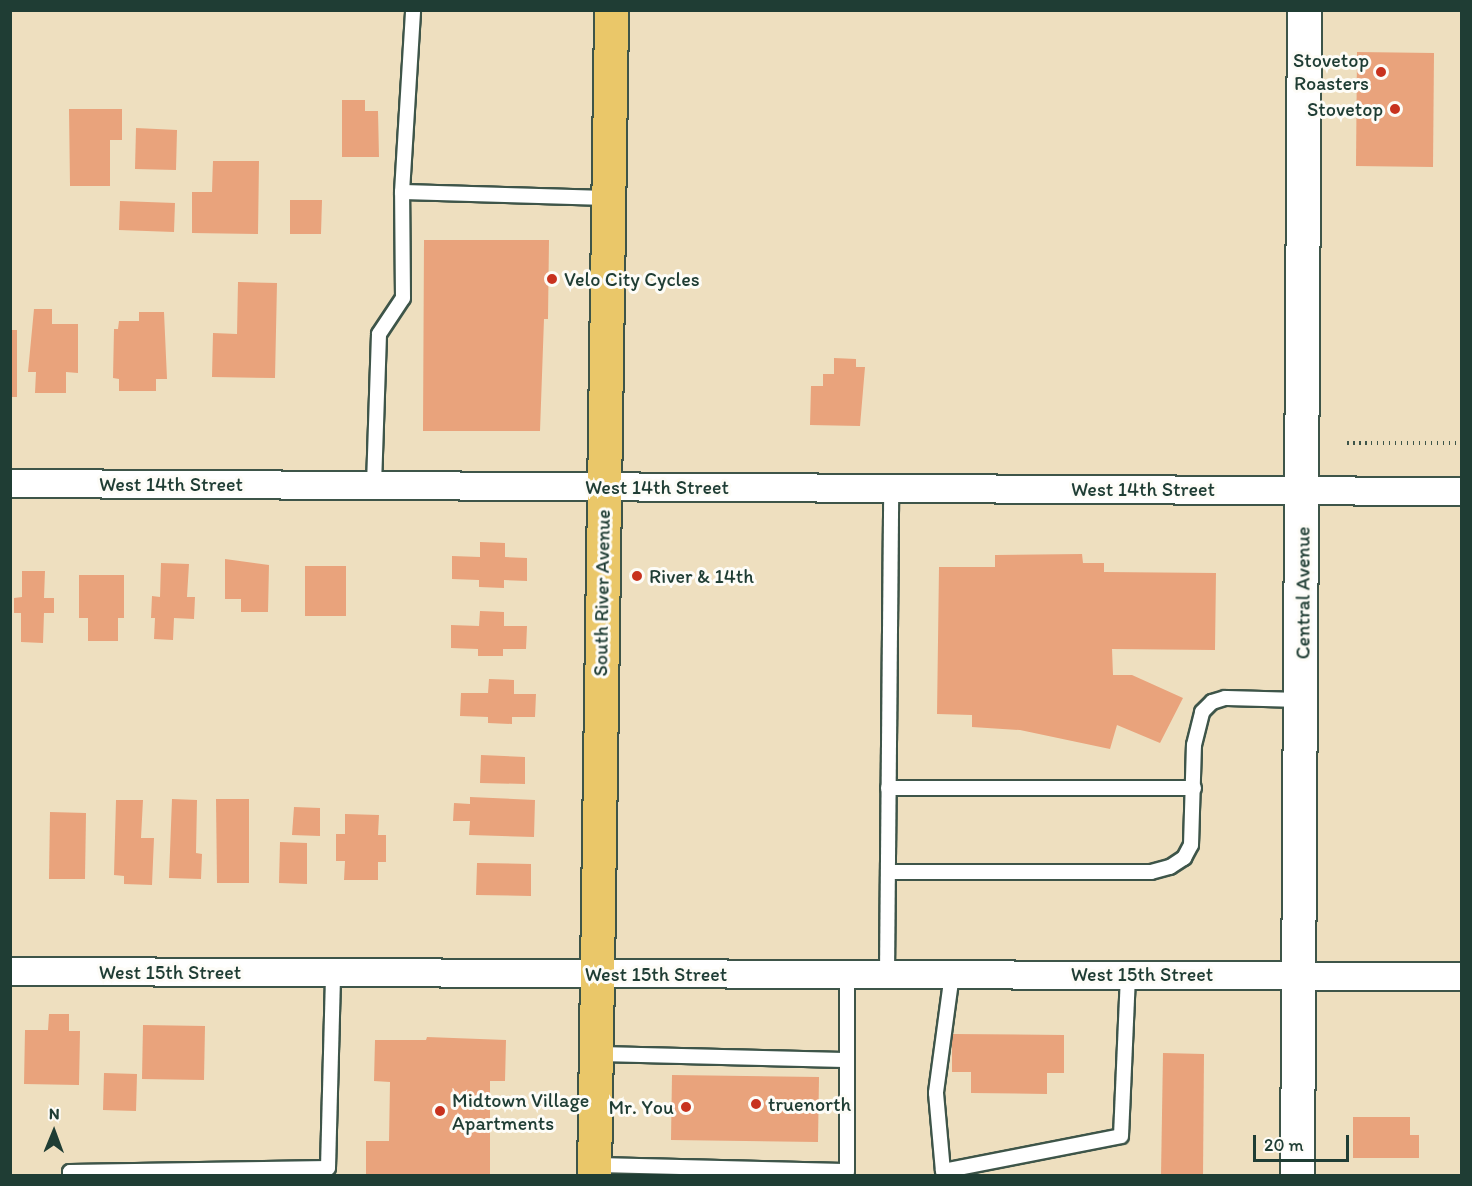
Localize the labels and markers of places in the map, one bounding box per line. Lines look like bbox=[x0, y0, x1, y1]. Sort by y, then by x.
place label: Stovetop Roasters bbox=[1293, 48, 1369, 95]
marker: Stovetop Roasters bbox=[1374, 65, 1388, 79]
place label: Stovetop bbox=[1307, 97, 1383, 121]
marker: Stovetop bbox=[1388, 102, 1402, 116]
place label: Velo City Cycles bbox=[564, 267, 699, 291]
marker: Velo City Cycles bbox=[545, 272, 559, 286]
place label: River & 14th bbox=[649, 564, 753, 588]
marker: River & 14th bbox=[630, 569, 644, 583]
place label: Midtown Village Apartments bbox=[452, 1088, 589, 1135]
place label: truenorth bbox=[768, 1092, 851, 1116]
place label: Mr. You bbox=[610, 1095, 674, 1119]
marker: truenorth bbox=[749, 1097, 763, 1111]
marker: Mr. You bbox=[679, 1100, 693, 1114]
marker: Midtown Village Apartments bbox=[433, 1104, 447, 1118]

